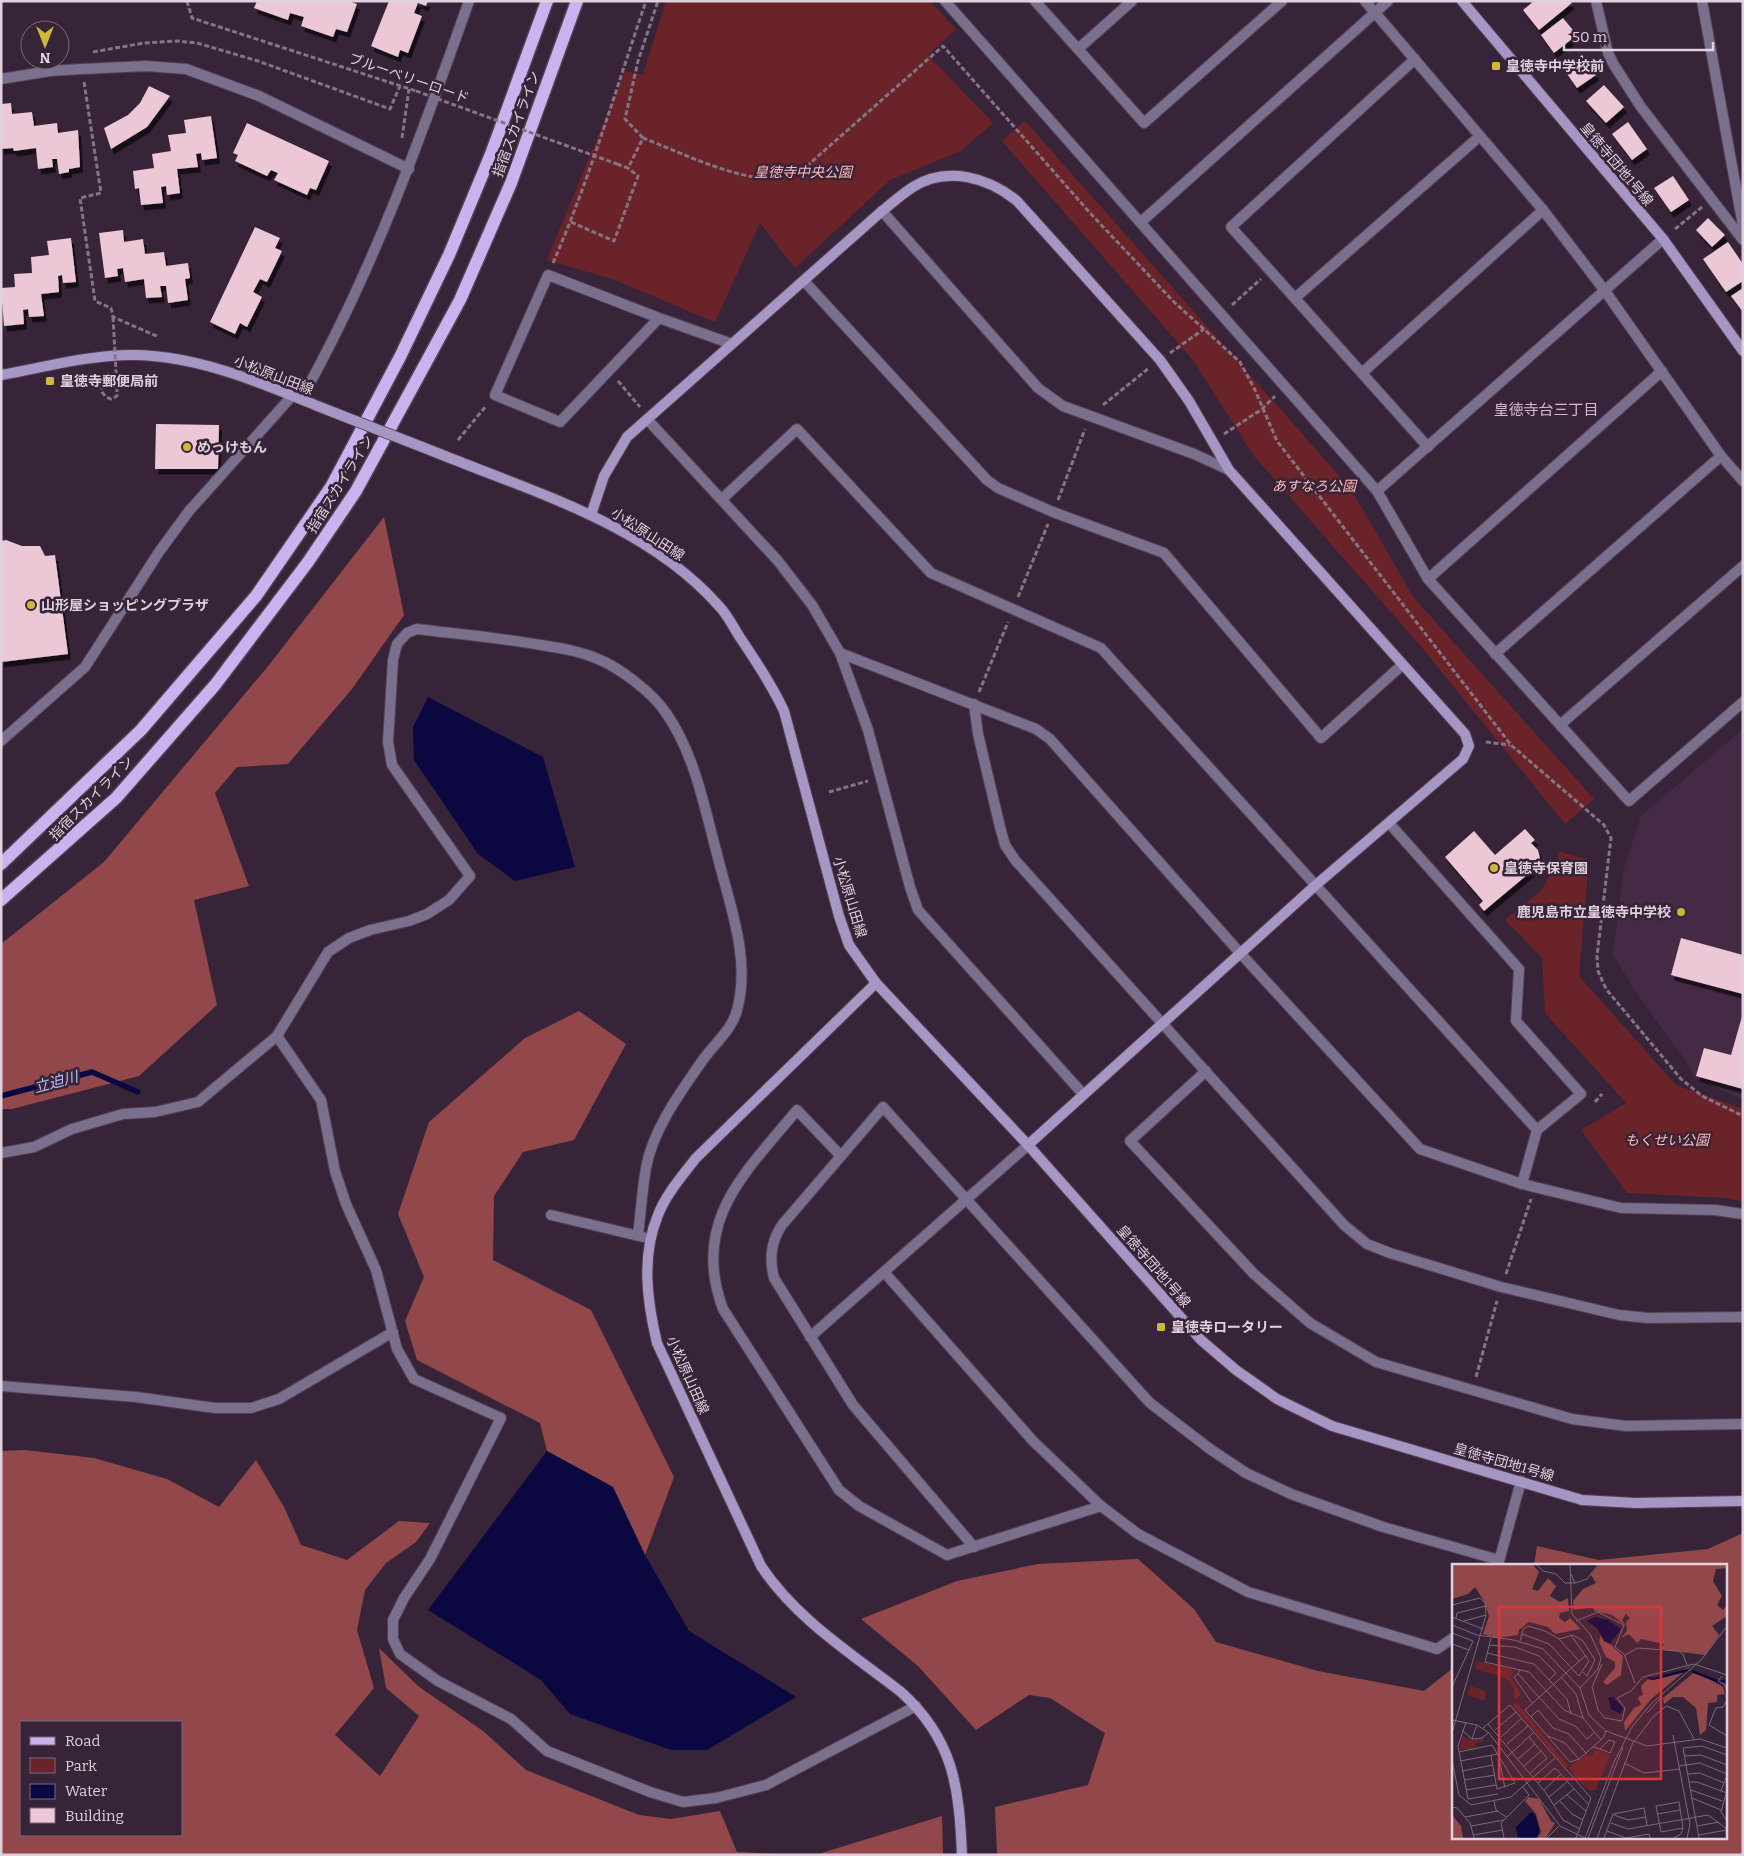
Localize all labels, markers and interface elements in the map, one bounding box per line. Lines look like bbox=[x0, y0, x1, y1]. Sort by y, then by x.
north arrow bbox=[20, 20, 70, 70]
scale bar bbox=[1564, 20, 1713, 52]
text: 50 m bbox=[1572, 28, 1608, 46]
text: N bbox=[39, 49, 50, 66]
street label: ブルーベリーロード bbox=[347, 50, 471, 107]
place label: 皇徳寺中学校前 bbox=[1506, 58, 1604, 75]
marker: 皇徳寺中学校前 bbox=[1490, 60, 1502, 72]
street label: 指宿スカイライン bbox=[489, 69, 544, 180]
street label: 皇徳寺団地1号線 bbox=[1577, 119, 1656, 209]
park label: 皇徳寺中央公園 bbox=[754, 164, 854, 181]
street label: 小松原山田線 bbox=[232, 352, 316, 398]
place label: 皇徳寺郵便局前 bbox=[60, 373, 158, 390]
marker: 皇徳寺郵便局前 bbox=[44, 375, 56, 387]
district label: 皇徳寺台三丁目 bbox=[1493, 401, 1599, 419]
street label: 指宿スカイライン bbox=[304, 432, 377, 536]
place label: めっけもん bbox=[197, 439, 267, 456]
marker: めっけもん bbox=[181, 441, 193, 453]
park label: あすなろ公園 bbox=[1272, 478, 1358, 495]
street label: 小松原山田線 bbox=[608, 504, 688, 564]
place label: 山形屋ショッピングプラザ bbox=[41, 597, 209, 614]
marker: 山形屋ショッピングプラザ bbox=[25, 599, 37, 611]
street label: 指宿スカイライン bbox=[46, 753, 137, 844]
street label: 小松原山田線 bbox=[829, 854, 870, 940]
place label: 皇徳寺保育園 bbox=[1504, 860, 1588, 877]
marker: 皇徳寺保育園 bbox=[1488, 862, 1500, 874]
place label: 鹿児島市立皇徳寺中学校 bbox=[1517, 904, 1671, 921]
marker: 鹿児島市立皇徳寺中学校 bbox=[1675, 906, 1687, 918]
water label: 立迫川 bbox=[32, 1067, 82, 1097]
park label: もくせい公園 bbox=[1625, 1132, 1711, 1149]
street label: 皇徳寺団地1号線 bbox=[1113, 1222, 1194, 1311]
place label: 皇徳寺ロータリー bbox=[1171, 1319, 1283, 1336]
marker: 皇徳寺ロータリー bbox=[1155, 1321, 1167, 1333]
street label: 小松原山田線 bbox=[663, 1333, 712, 1417]
street label: 皇徳寺団地1号線 bbox=[1452, 1440, 1556, 1485]
inset map bbox=[1452, 1564, 1726, 1838]
legend bbox=[20, 1721, 182, 1836]
text: Road bbox=[65, 1732, 100, 1750]
text: Park bbox=[65, 1757, 97, 1775]
text: Water bbox=[65, 1782, 108, 1800]
text: Building bbox=[65, 1807, 124, 1825]

